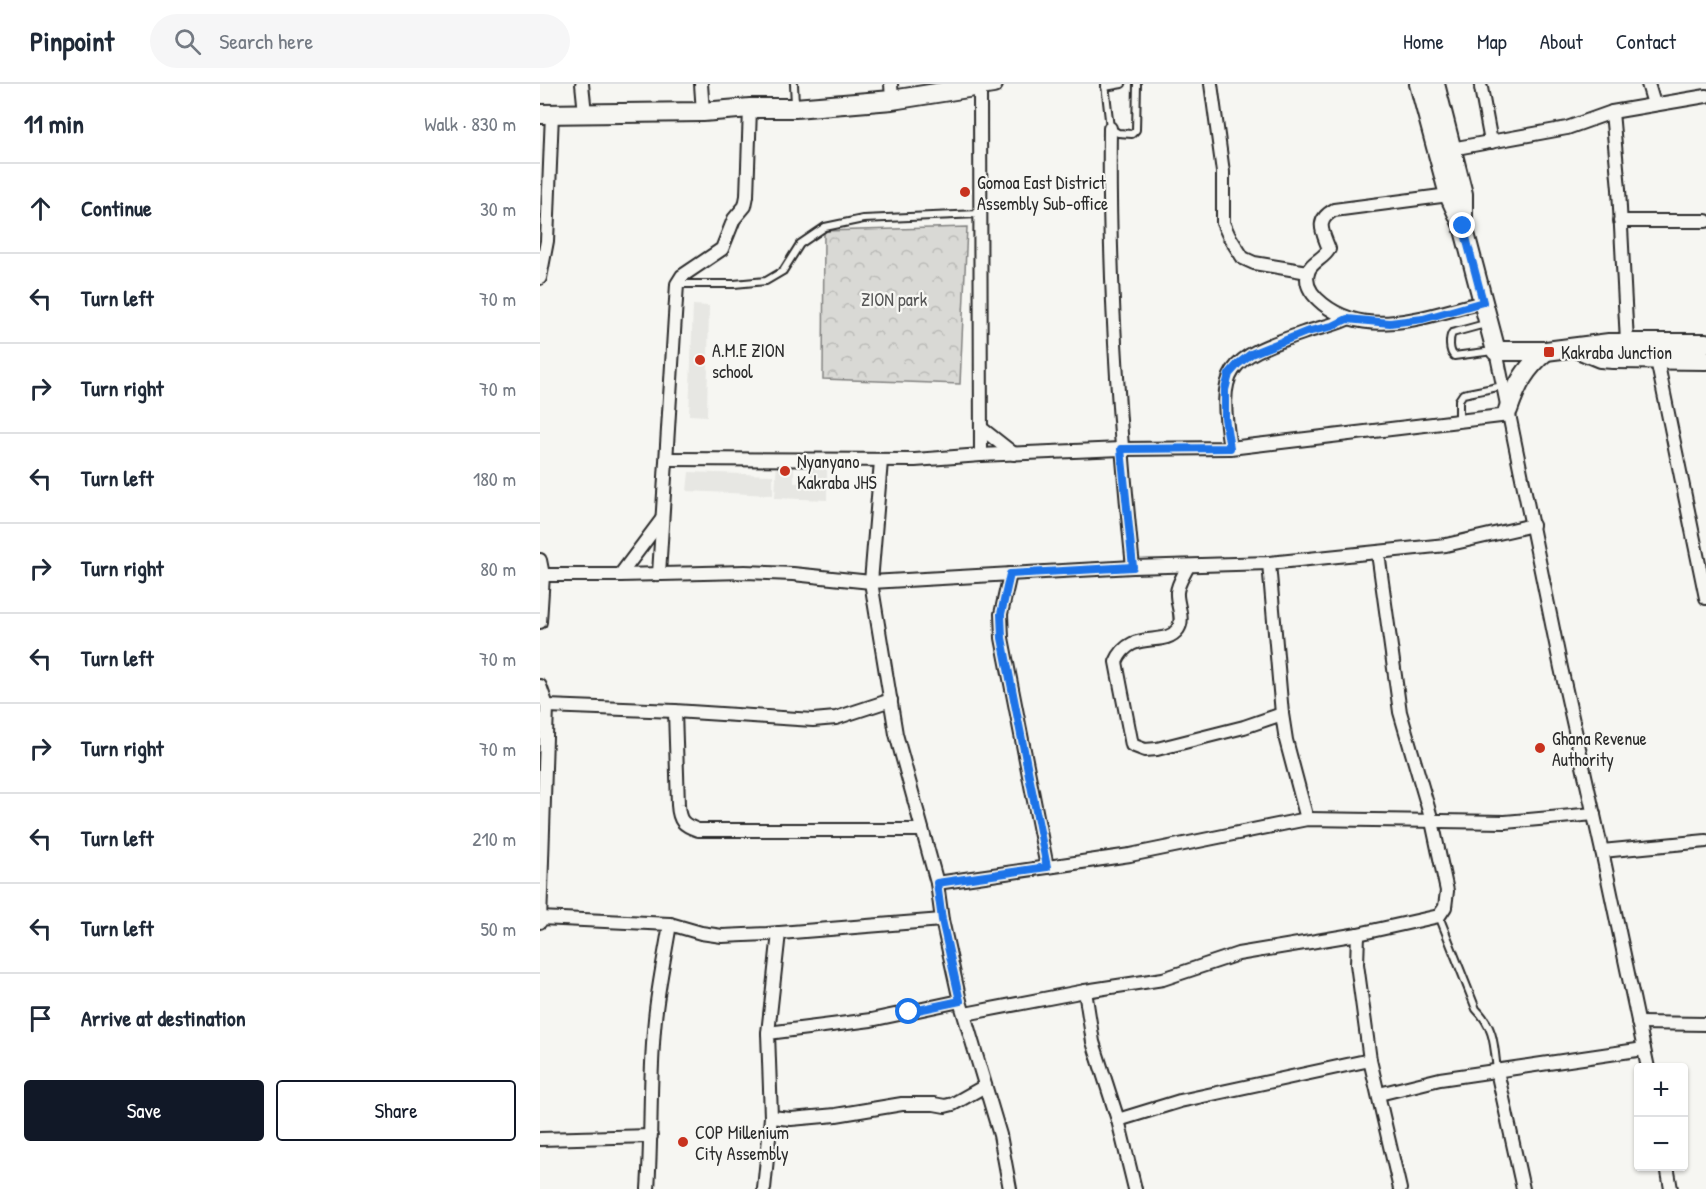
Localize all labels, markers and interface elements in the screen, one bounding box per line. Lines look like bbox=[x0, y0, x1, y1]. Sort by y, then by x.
search box bbox=[150, 14, 570, 68]
text: Pinpoint bbox=[30, 22, 114, 60]
icon: search bbox=[171, 25, 204, 58]
text: Search here bbox=[219, 26, 313, 56]
text: Home bbox=[1403, 27, 1444, 56]
text: Map bbox=[1477, 27, 1507, 56]
text: About bbox=[1540, 27, 1583, 56]
text: Contact bbox=[1616, 27, 1676, 56]
text: 11 min bbox=[24, 106, 84, 141]
text: Walk · 830 m bbox=[424, 110, 516, 137]
place label: Gomoa East District Assembly Sub-office bbox=[977, 170, 1108, 216]
marker: Gomoa East District Assembly Sub-office bbox=[958, 185, 972, 199]
icon: ahead bbox=[24, 192, 57, 225]
text: Continue bbox=[81, 193, 152, 223]
text: 30 m bbox=[480, 195, 516, 222]
route end bbox=[1449, 212, 1475, 238]
icon: left bbox=[24, 282, 57, 315]
text: Turn left bbox=[81, 283, 154, 313]
text: 70 m bbox=[479, 285, 516, 312]
park label: ZION park bbox=[861, 287, 928, 312]
place label: A.M.E ZION school bbox=[712, 338, 784, 384]
place label: Kakraba Junction bbox=[1561, 340, 1672, 365]
marker: Kakraba Junction bbox=[1542, 345, 1556, 359]
marker: A.M.E ZION school bbox=[693, 353, 707, 367]
icon: right bbox=[24, 372, 57, 405]
text: Turn right bbox=[81, 373, 164, 403]
text: 70 m bbox=[479, 375, 516, 402]
place label: Nyanyano Kakraba JHS bbox=[797, 449, 877, 495]
icon: left bbox=[24, 462, 57, 495]
text: Turn left bbox=[81, 463, 154, 493]
marker: Nyanyano Kakraba JHS bbox=[778, 464, 792, 478]
text: 180 m bbox=[473, 465, 516, 492]
icon: right bbox=[24, 552, 57, 585]
text: Turn right bbox=[81, 553, 164, 583]
text: 80 m bbox=[480, 555, 516, 582]
icon: left bbox=[24, 642, 57, 675]
text: Turn left bbox=[81, 643, 154, 673]
text: 70 m bbox=[479, 645, 516, 672]
place label: Ghana Revenue Authority bbox=[1552, 726, 1647, 772]
icon: right bbox=[24, 732, 57, 765]
text: Turn right bbox=[81, 733, 164, 763]
text: 70 m bbox=[479, 735, 516, 762]
marker: Ghana Revenue Authority bbox=[1533, 741, 1547, 755]
icon: left bbox=[24, 822, 57, 855]
text: Turn left bbox=[81, 823, 154, 853]
text: 210 m bbox=[472, 825, 516, 852]
icon: left bbox=[24, 912, 57, 945]
text: Turn left bbox=[81, 913, 154, 943]
text: 50 m bbox=[480, 915, 516, 942]
route start bbox=[895, 998, 921, 1024]
icon: arrive bbox=[24, 1002, 57, 1035]
text: Arrive at destination bbox=[81, 1003, 246, 1033]
map controls bbox=[1634, 1063, 1688, 1171]
button: + bbox=[1634, 1063, 1688, 1117]
button: Save bbox=[24, 1080, 264, 1141]
button: Share bbox=[276, 1080, 516, 1141]
button: − bbox=[1634, 1117, 1688, 1171]
place label: COP Millenium City Assembly bbox=[695, 1120, 789, 1166]
marker: COP Millenium City Assembly bbox=[676, 1135, 690, 1149]

